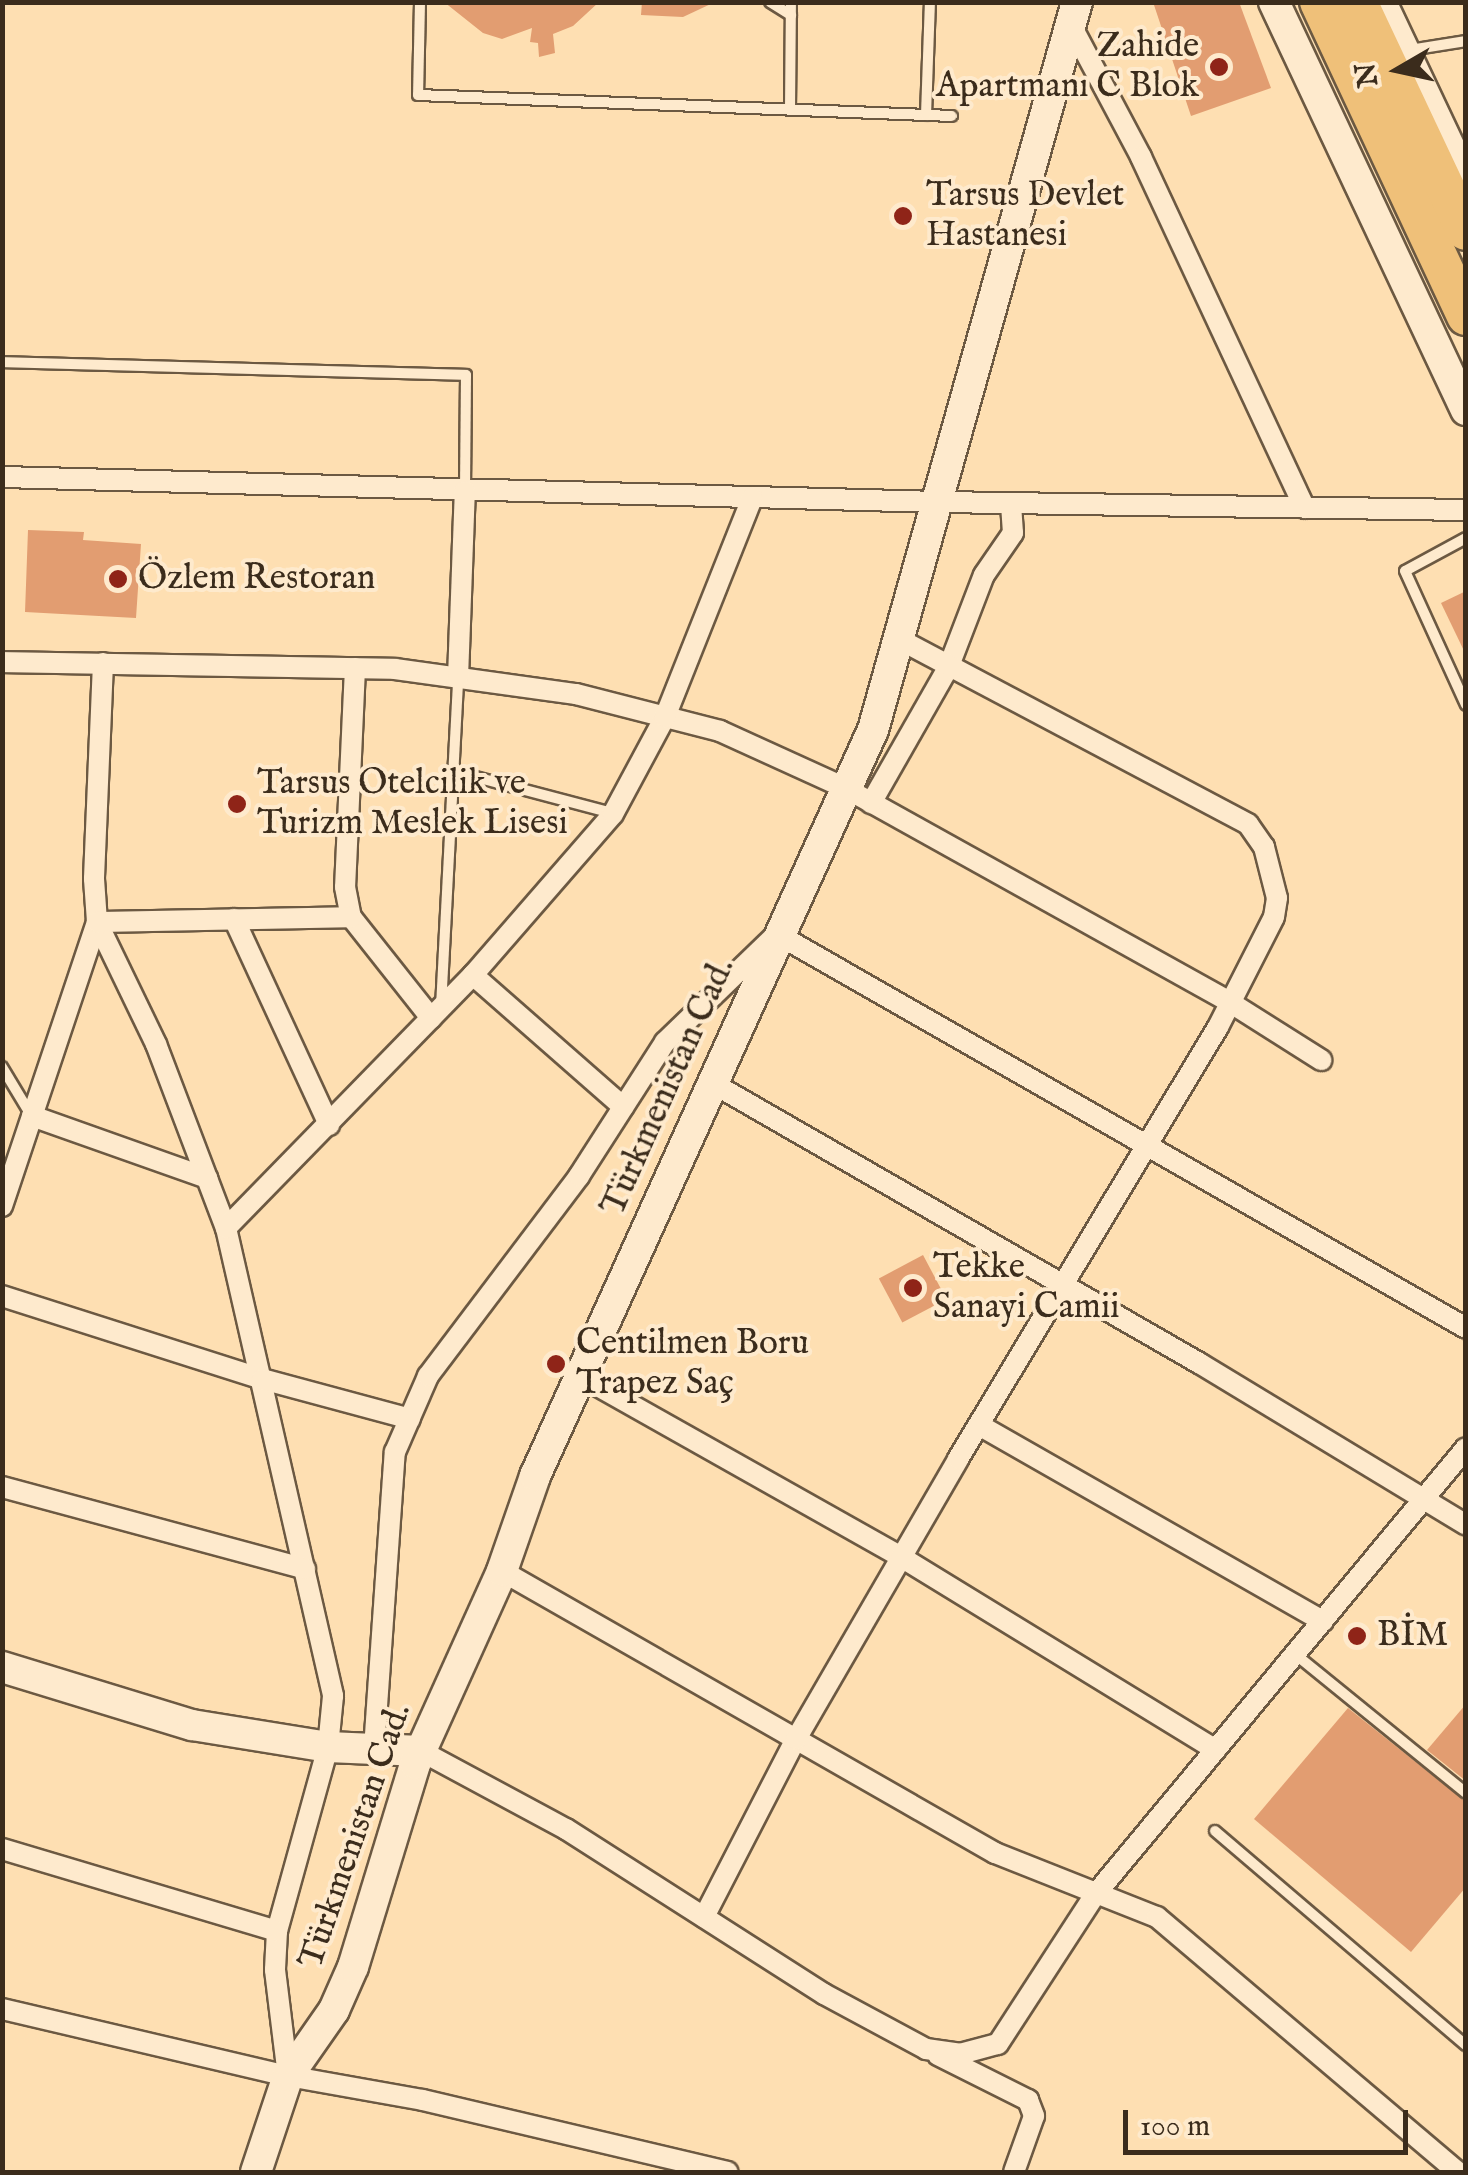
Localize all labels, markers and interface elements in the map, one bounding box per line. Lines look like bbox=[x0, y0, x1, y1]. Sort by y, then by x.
north arrow bbox=[1348, 20, 1448, 120]
place label: Zahide Apartmanı C Blok bbox=[936, 26, 1199, 108]
marker: Zahide Apartmanı C Blok bbox=[1208, 56, 1230, 78]
text: N bbox=[1349, 60, 1387, 89]
place label: Tarsus Devlet Hastanesi bbox=[926, 175, 1124, 257]
marker: Tarsus Devlet Hastanesi bbox=[890, 203, 916, 229]
place label: Özlem Restoran bbox=[138, 558, 375, 600]
marker: Özlem Restoran bbox=[107, 568, 129, 590]
place label: Tarsus Otelcilik ve Turizm Meslek Lisesi bbox=[257, 763, 568, 845]
marker: Tarsus Otelcilik ve Turizm Meslek Lisesi bbox=[226, 793, 248, 815]
street label: Türkmenistan Cad. bbox=[593, 952, 745, 1222]
place label: Tekke Sanayi Camii bbox=[933, 1247, 1120, 1329]
marker: Tekke Sanayi Camii bbox=[902, 1277, 924, 1299]
place label: Centilmen Boru Trapez Saç bbox=[576, 1323, 809, 1405]
marker: Centilmen Boru Trapez Saç bbox=[545, 1353, 567, 1375]
place label: BİM bbox=[1377, 1615, 1448, 1657]
marker: BİM bbox=[1346, 1625, 1368, 1647]
street label: Türkmenistan Cad. bbox=[291, 1698, 421, 1974]
scale bar bbox=[1128, 2090, 1413, 2152]
text: 100 m bbox=[1140, 2108, 1210, 2146]

